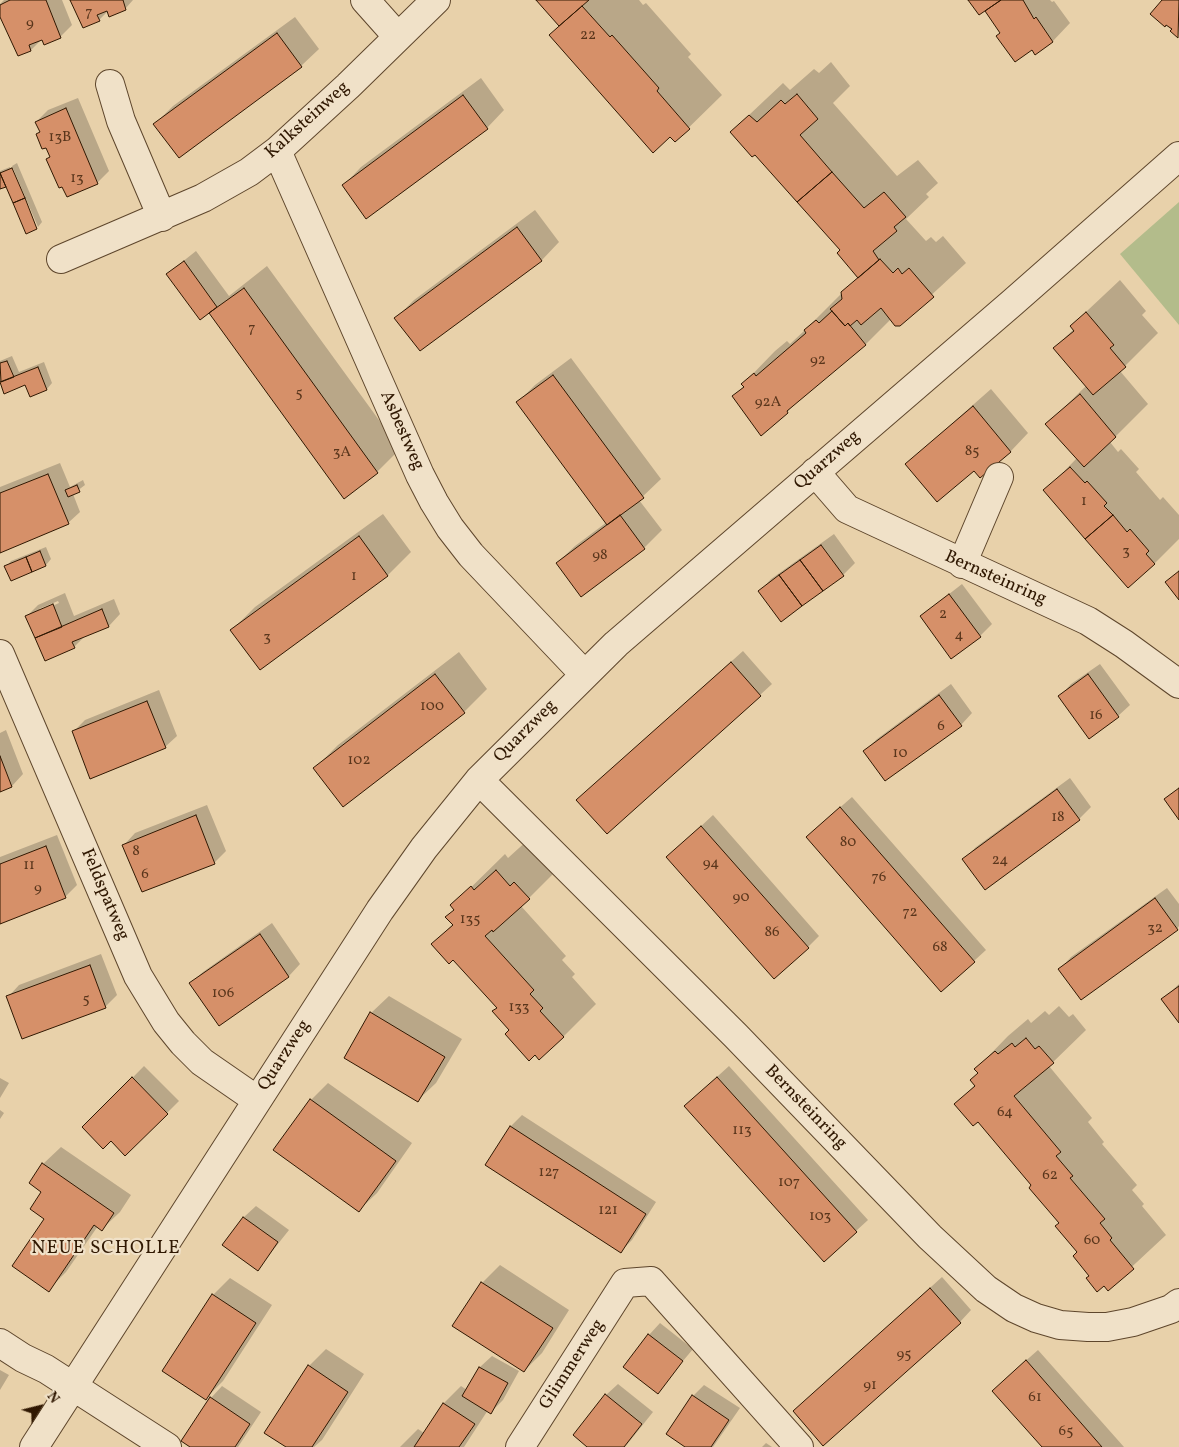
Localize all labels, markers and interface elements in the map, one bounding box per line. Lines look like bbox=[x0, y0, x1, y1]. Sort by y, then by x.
house number: 7 bbox=[85, 4, 93, 22]
house number: 9 bbox=[26, 15, 34, 33]
house number: 22 bbox=[580, 27, 596, 45]
street label: Kalksteinweg bbox=[262, 78, 354, 164]
house number: 13B bbox=[49, 129, 71, 147]
house number: 13 bbox=[70, 170, 84, 188]
house number: 7 bbox=[248, 320, 256, 338]
house number: 92 bbox=[810, 352, 826, 370]
house number: 5 bbox=[295, 385, 303, 403]
street label: Asbestweg bbox=[374, 388, 428, 474]
house number: 92A bbox=[755, 394, 781, 412]
street label: Quarzweg bbox=[791, 427, 865, 495]
house number: 85 bbox=[965, 443, 979, 461]
house number: 3A bbox=[333, 444, 351, 462]
house number: 1 bbox=[1081, 493, 1087, 511]
house number: 3 bbox=[1122, 543, 1130, 561]
house number: 98 bbox=[592, 547, 608, 565]
street label: Bernsteinring bbox=[941, 547, 1049, 611]
house number: 1 bbox=[351, 568, 357, 586]
house number: 2 bbox=[939, 606, 947, 624]
house number: 4 bbox=[955, 627, 963, 645]
house number: 3 bbox=[263, 629, 271, 647]
street label: Quarzweg bbox=[490, 696, 562, 768]
house number: 100 bbox=[420, 698, 444, 716]
house number: 16 bbox=[1089, 707, 1103, 725]
house number: 6 bbox=[937, 718, 945, 736]
house number: 10 bbox=[893, 745, 907, 763]
house number: 102 bbox=[348, 752, 370, 770]
house number: 18 bbox=[1051, 809, 1065, 827]
house number: 80 bbox=[840, 834, 856, 852]
house number: 8 bbox=[132, 843, 140, 861]
street label: Feldspatweg bbox=[75, 846, 133, 944]
house number: 24 bbox=[992, 852, 1008, 870]
house number: 94 bbox=[703, 855, 719, 873]
house number: 11 bbox=[23, 857, 35, 875]
house number: 6 bbox=[141, 866, 149, 884]
house number: 76 bbox=[872, 869, 886, 887]
house number: 9 bbox=[34, 880, 42, 898]
house number: 90 bbox=[732, 889, 750, 907]
house number: 72 bbox=[902, 904, 918, 922]
house number: 135 bbox=[460, 911, 480, 929]
house number: 32 bbox=[1147, 920, 1163, 938]
house number: 86 bbox=[764, 924, 780, 942]
house number: 68 bbox=[932, 939, 948, 957]
house number: 106 bbox=[212, 985, 234, 1003]
house number: 5 bbox=[82, 991, 90, 1009]
house number: 133 bbox=[508, 999, 530, 1017]
street label: Quarzweg bbox=[254, 1016, 316, 1096]
street label: Bernsteinring bbox=[759, 1061, 851, 1155]
house number: 64 bbox=[997, 1104, 1013, 1122]
house number: 113 bbox=[732, 1122, 752, 1140]
house number: 127 bbox=[539, 1164, 559, 1182]
house number: 62 bbox=[1042, 1167, 1058, 1185]
house number: 107 bbox=[778, 1174, 800, 1192]
house number: 121 bbox=[598, 1202, 618, 1220]
house number: 103 bbox=[809, 1208, 831, 1226]
house number: 60 bbox=[1084, 1232, 1100, 1250]
district label: NEUE SCHOLLE bbox=[30, 1239, 182, 1261]
street label: Glimmerweg bbox=[536, 1316, 610, 1414]
house number: 95 bbox=[897, 1346, 911, 1364]
house number: 91 bbox=[863, 1377, 877, 1395]
north arrow bbox=[15, 1382, 65, 1432]
text: N bbox=[42, 1388, 63, 1408]
house number: 61 bbox=[1028, 1389, 1042, 1407]
house number: 65 bbox=[1059, 1423, 1073, 1441]

